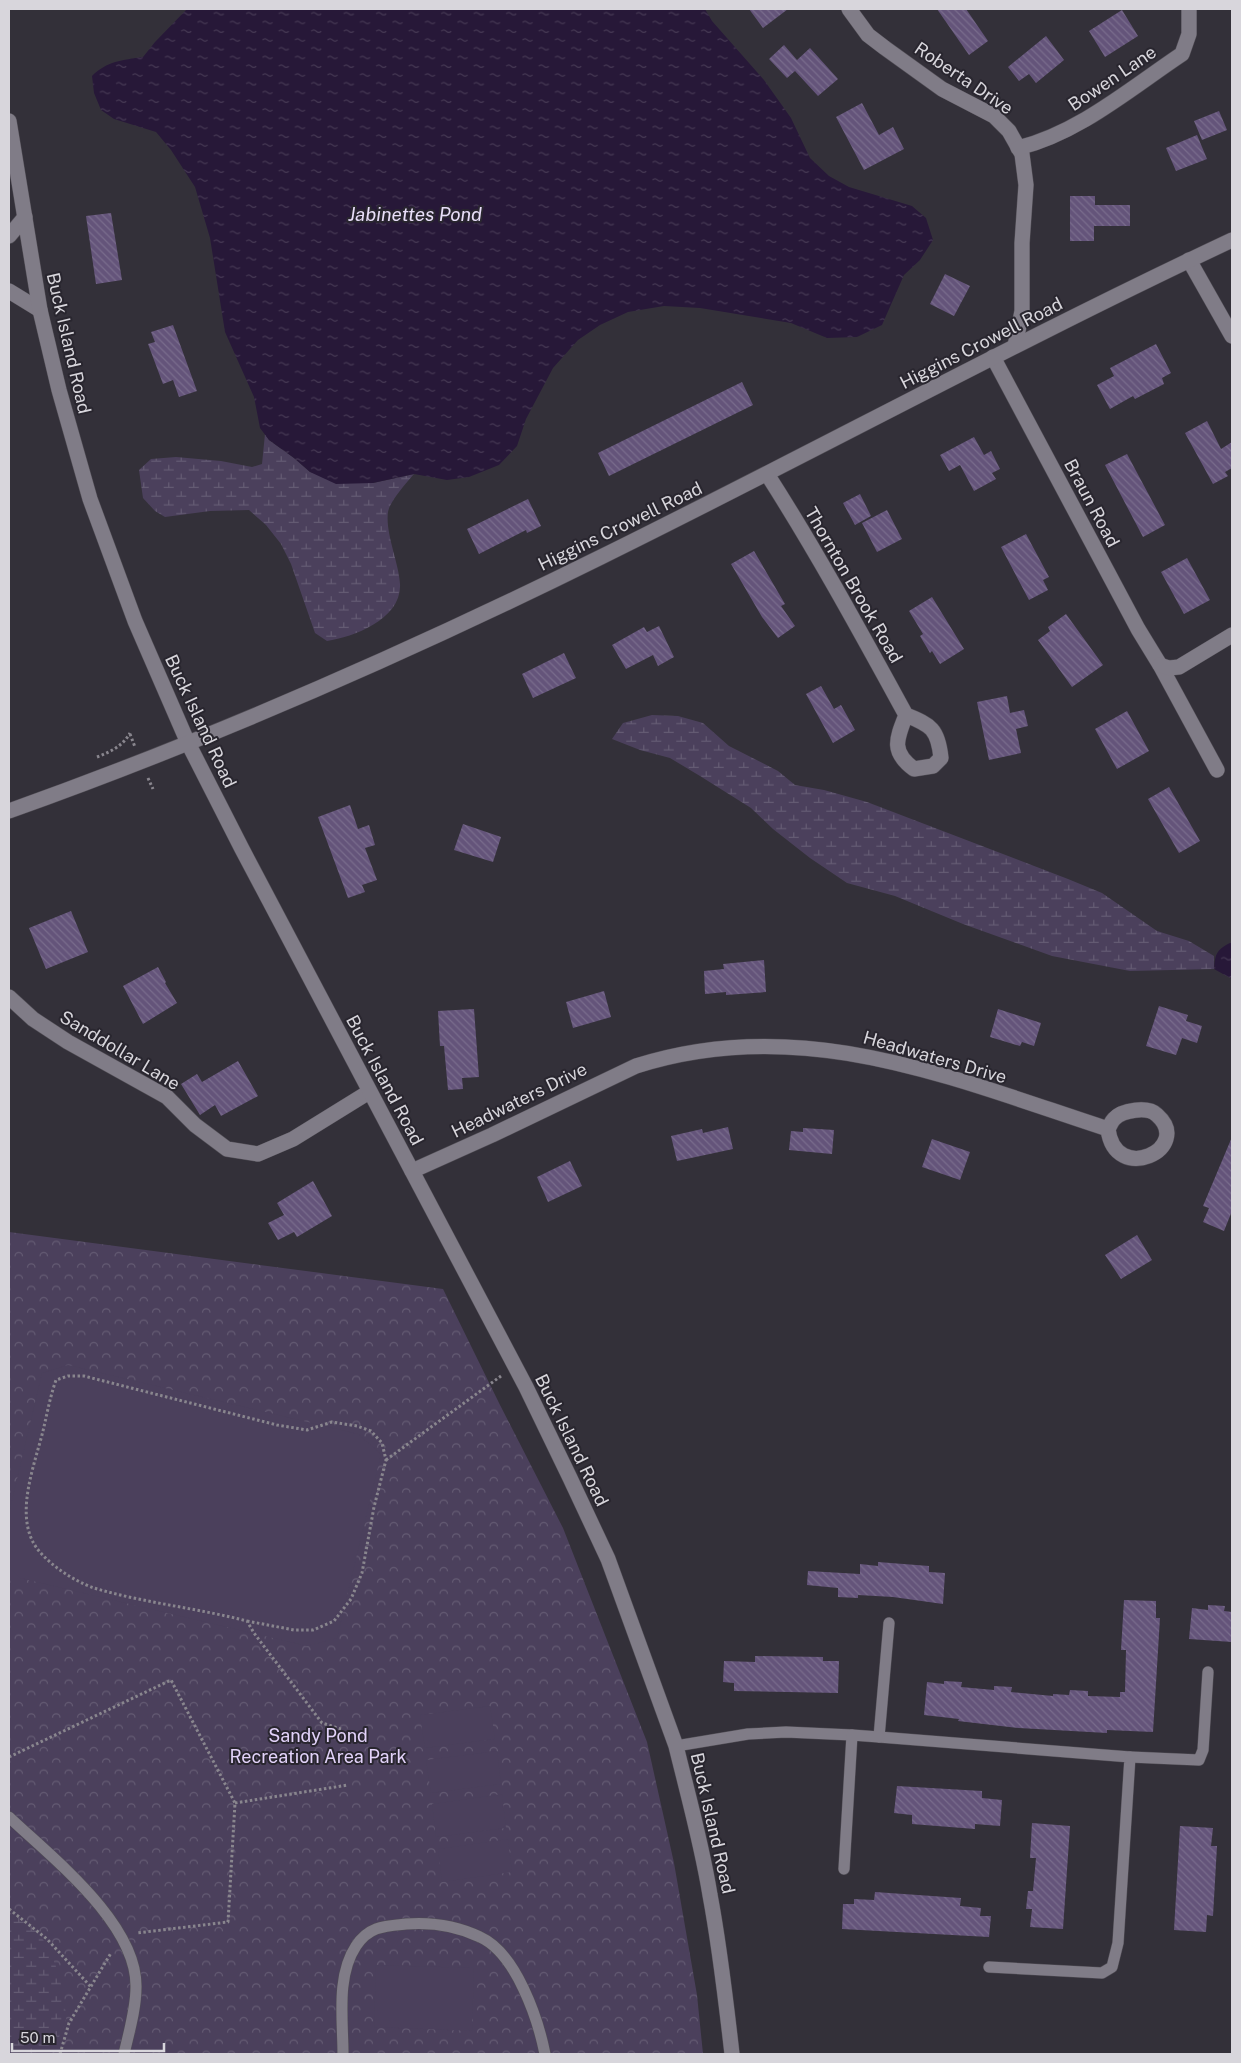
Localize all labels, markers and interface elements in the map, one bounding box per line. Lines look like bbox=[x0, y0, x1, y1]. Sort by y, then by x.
street label: Roberta Drive bbox=[911, 37, 1017, 119]
street label: Bowen Lane bbox=[1064, 41, 1160, 115]
water label: Jabinettes Pond bbox=[348, 203, 482, 225]
street label: Buck Island Road bbox=[43, 270, 95, 416]
street label: Higgins Crowell Road bbox=[896, 293, 1066, 393]
street label: Braun Road bbox=[1060, 455, 1124, 551]
street label: Higgins Crowell Road bbox=[535, 477, 705, 575]
street label: Thornton Brook Road bbox=[801, 503, 907, 667]
street label: Buck Island Road bbox=[161, 651, 241, 791]
street label: Sanddollar Lane bbox=[56, 1006, 184, 1094]
street label: Buck Island Road bbox=[342, 1011, 428, 1149]
street label: Headwaters Drive bbox=[861, 1026, 1009, 1088]
street label: Headwaters Drive bbox=[448, 1058, 590, 1142]
street label: Buck Island Road bbox=[531, 1371, 613, 1509]
park label: Sandy Pond Recreation Area Park bbox=[229, 1725, 407, 1767]
street label: Buck Island Road bbox=[687, 1750, 739, 1896]
scale bar bbox=[12, 2020, 165, 2052]
text: 50 m bbox=[20, 2029, 55, 2046]

